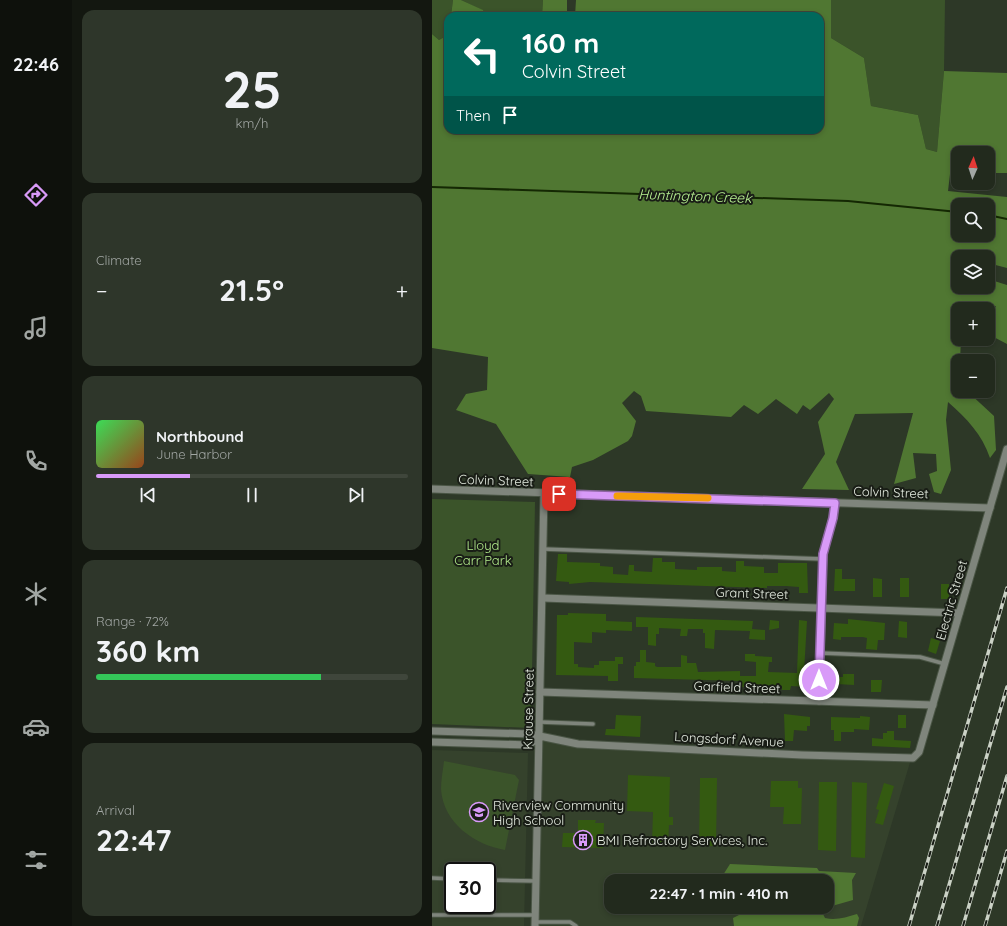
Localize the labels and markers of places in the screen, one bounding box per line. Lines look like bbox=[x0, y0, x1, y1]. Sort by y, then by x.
pin bbox=[542, 477, 576, 511]
place label: Riverview Community High School bbox=[493, 797, 624, 828]
school or university icon: Riverview Community High School bbox=[468, 801, 490, 823]
building icon: BMI Refractory Services, Inc. bbox=[572, 829, 594, 851]
place label: BMI Refractory Services, Inc. bbox=[597, 832, 767, 848]

